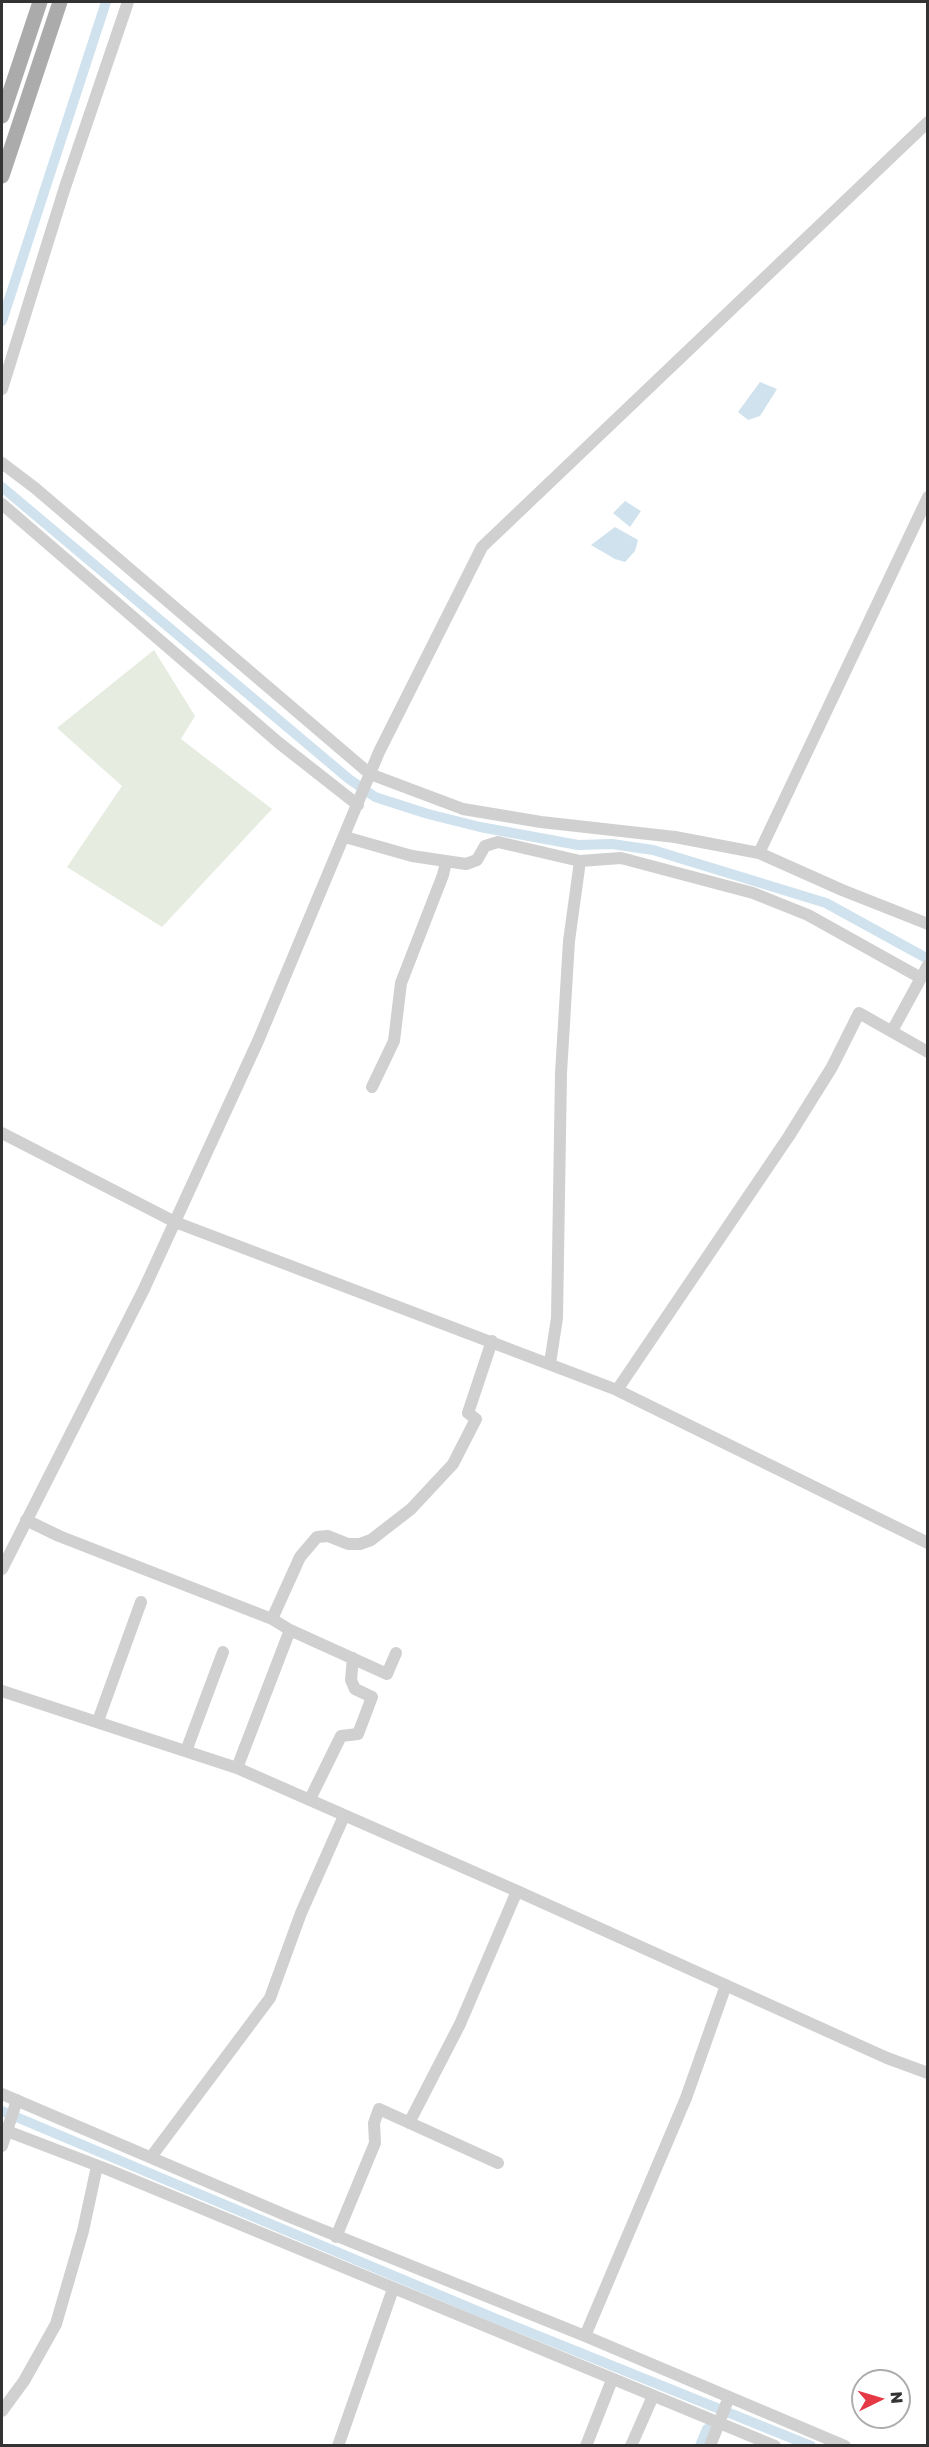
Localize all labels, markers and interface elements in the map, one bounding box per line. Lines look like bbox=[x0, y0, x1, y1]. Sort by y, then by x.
north arrow bbox=[851, 2369, 911, 2429]
text: N bbox=[886, 2391, 907, 2405]

